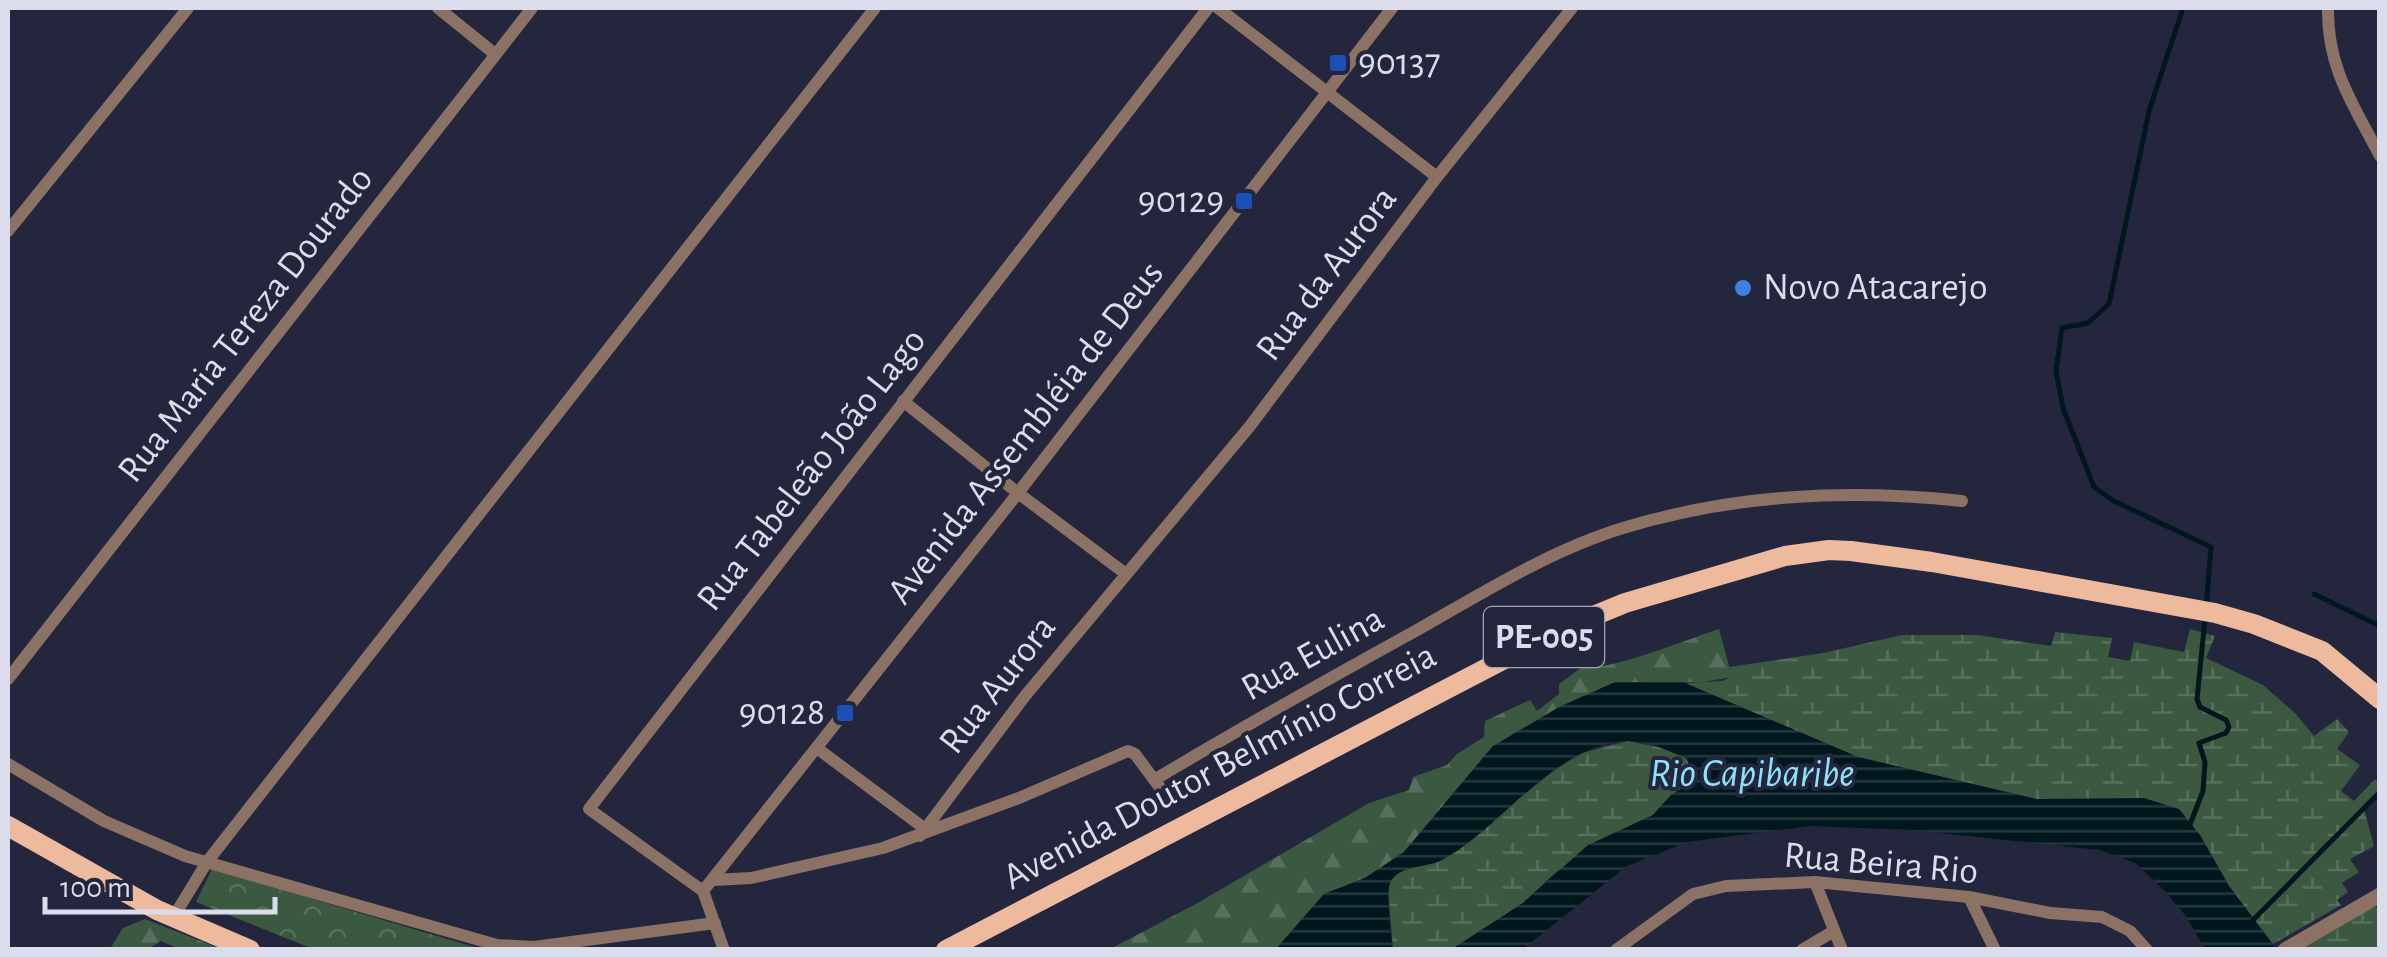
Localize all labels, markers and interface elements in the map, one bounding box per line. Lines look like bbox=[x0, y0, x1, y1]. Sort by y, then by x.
place label: 90137 bbox=[1358, 44, 1441, 82]
marker: 90137 bbox=[1327, 52, 1349, 74]
street label: Rua Maria Tereza Dourado bbox=[111, 160, 381, 490]
street label: Rua da Aurora bbox=[1249, 180, 1405, 368]
place label: 90129 bbox=[1138, 182, 1224, 220]
marker: 90129 bbox=[1233, 190, 1255, 212]
street label: Avenida Assembléia de Deus bbox=[881, 255, 1171, 611]
place label: Novo Atacarejo bbox=[1763, 269, 1988, 307]
marker: Novo Atacarejo bbox=[1732, 277, 1754, 299]
street label: Rua Tabeleão João Lago bbox=[690, 322, 934, 618]
street label: Rua Eulina bbox=[1235, 600, 1391, 708]
road number: PE-005 bbox=[1484, 607, 1604, 667]
street label: Rua Aurora bbox=[933, 609, 1063, 761]
street label: Avenida Doutor Belmínio Correia bbox=[997, 637, 1443, 897]
place label: 90128 bbox=[739, 694, 825, 732]
marker: 90128 bbox=[834, 702, 856, 724]
water label: Rio Capibaribe bbox=[1650, 754, 1854, 794]
street label: Rua Beira Rio bbox=[1782, 837, 1980, 891]
scale bar bbox=[45, 852, 275, 914]
text: 100 m bbox=[60, 873, 131, 903]

